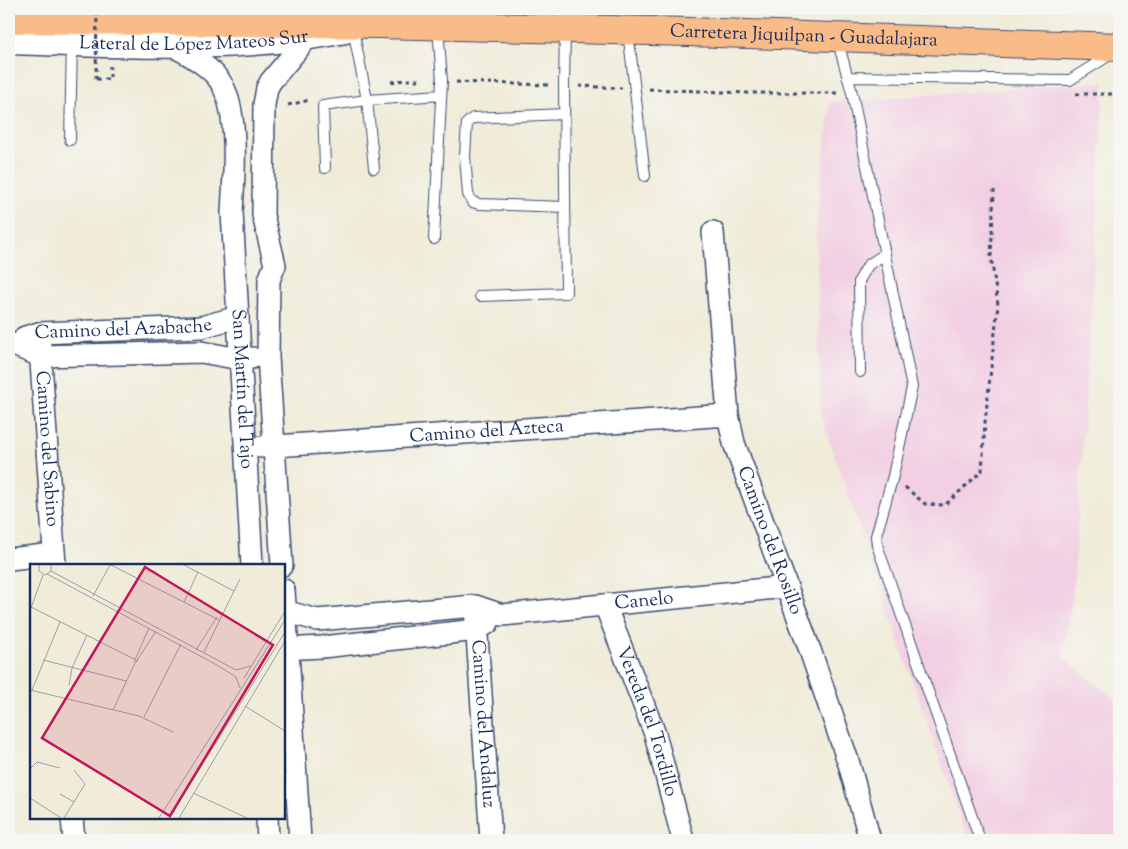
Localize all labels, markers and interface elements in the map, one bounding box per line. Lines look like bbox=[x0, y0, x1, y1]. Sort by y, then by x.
street label: Carretera Jiquilpan - Guadalajara bbox=[670, 18, 938, 54]
street label: Lateral de López Mateos Sur bbox=[79, 23, 310, 58]
street label: San Martín del Tajo bbox=[224, 308, 260, 470]
street label: Camino del Azabache bbox=[34, 311, 215, 347]
street label: Camino del Sabino bbox=[28, 370, 66, 528]
street label: Camino del Azteca bbox=[408, 413, 565, 450]
street label: Camino del Rosillo bbox=[730, 462, 809, 618]
inset map bbox=[30, 564, 285, 819]
street label: Canelo bbox=[613, 585, 675, 617]
street label: Camino del Andaluz bbox=[464, 639, 502, 809]
street label: Vereda del Tordillo bbox=[609, 643, 684, 799]

